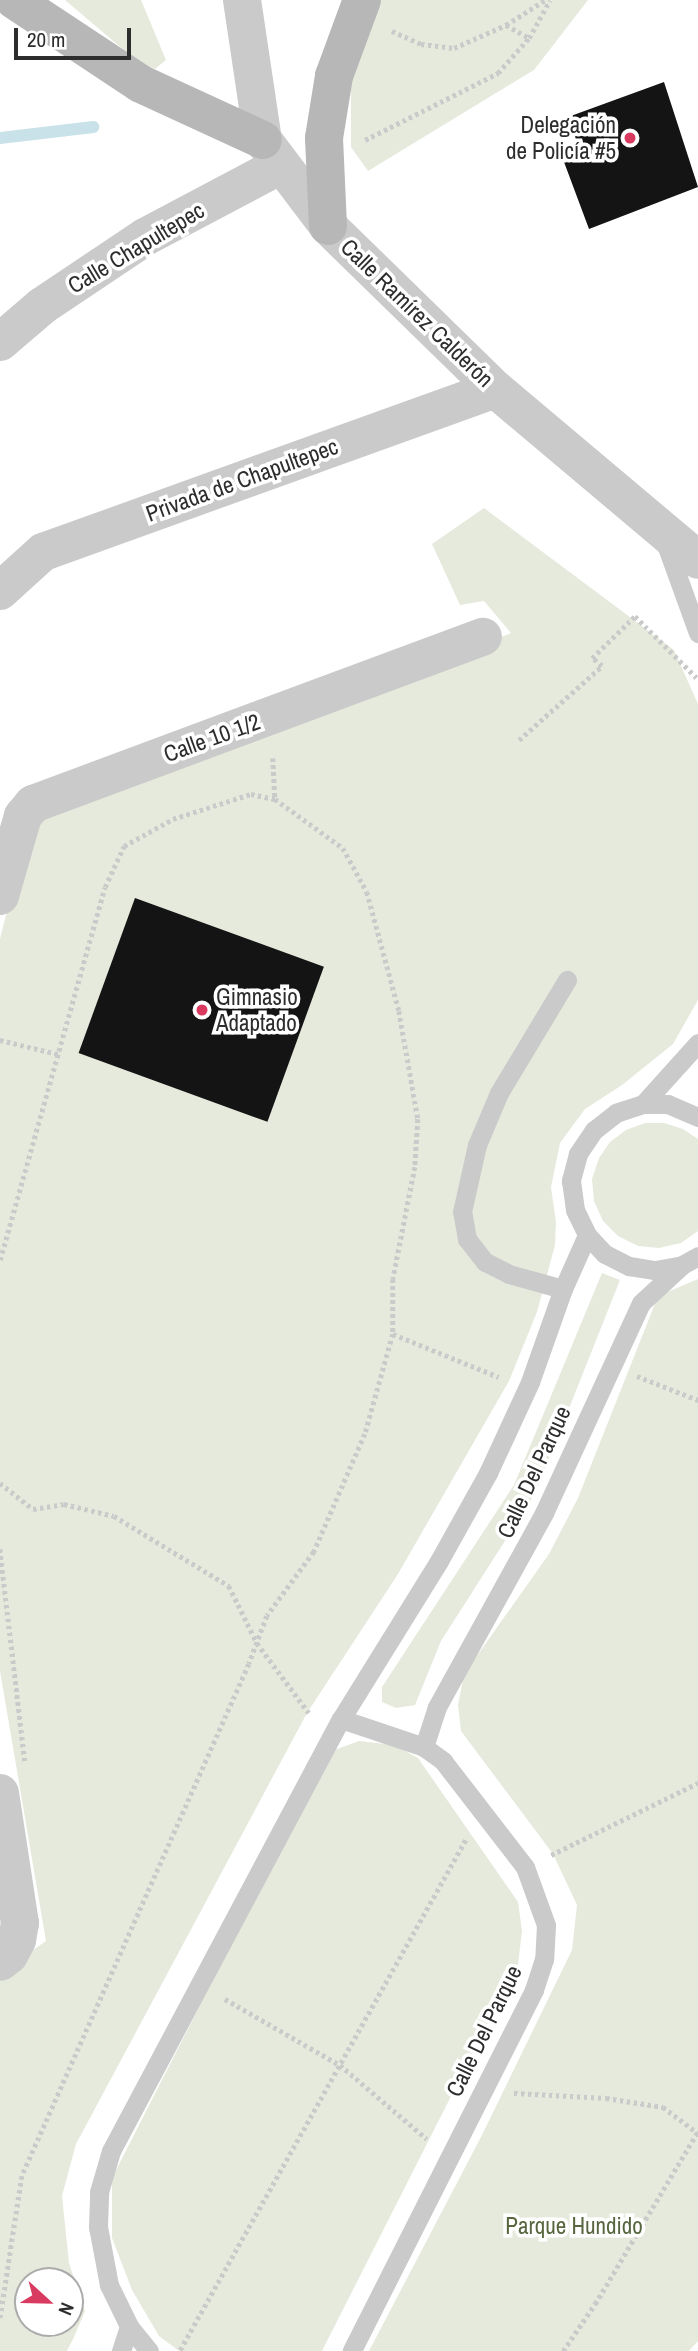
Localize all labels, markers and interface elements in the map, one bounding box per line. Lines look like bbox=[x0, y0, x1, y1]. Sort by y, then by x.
scale bar bbox=[18, 14, 135, 58]
text: 20 m bbox=[27, 25, 65, 54]
place label: Delegación de Policía #5 bbox=[506, 111, 616, 165]
marker: Delegación de Policía #5 bbox=[622, 130, 638, 146]
street label: Calle Chapultepec bbox=[63, 196, 209, 300]
street label: Calle Ramírez Calderón bbox=[335, 233, 499, 393]
street label: Privada de Chapultepec bbox=[142, 432, 342, 528]
street label: Calle 10 1/2 bbox=[160, 708, 264, 768]
place label: Gimnasio Adaptado bbox=[216, 983, 298, 1037]
marker: Gimnasio Adaptado bbox=[194, 1002, 210, 1018]
street label: Calle Del Parque bbox=[491, 1402, 577, 1542]
street label: Calle Del Parque bbox=[440, 1961, 528, 2101]
park label: Parque Hundido bbox=[505, 2212, 643, 2240]
north arrow bbox=[14, 2267, 84, 2337]
text: N bbox=[52, 2299, 81, 2319]

